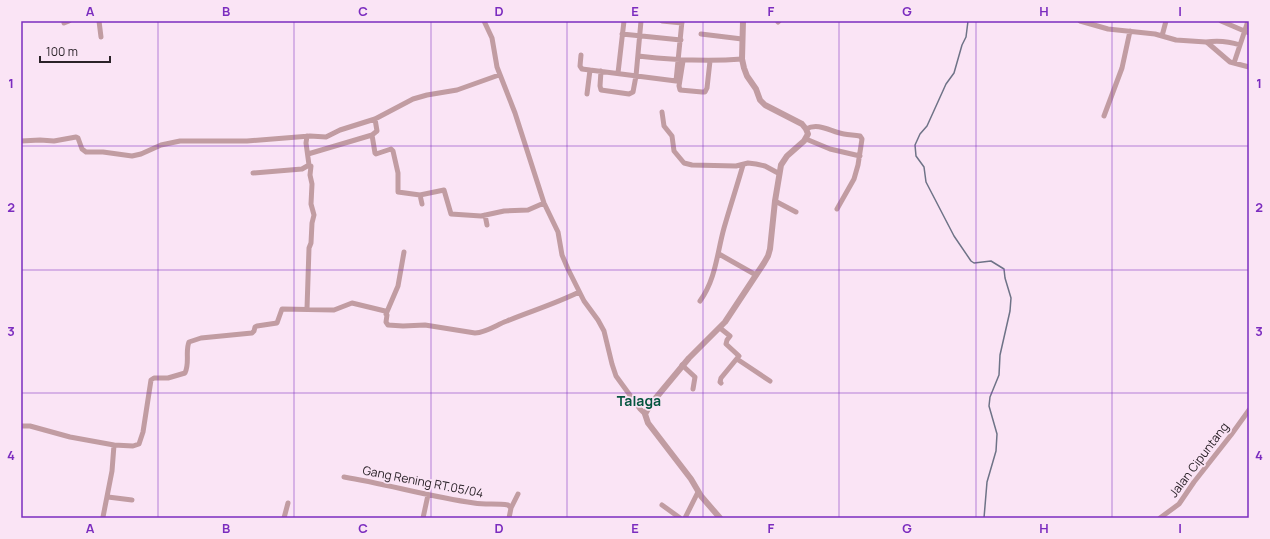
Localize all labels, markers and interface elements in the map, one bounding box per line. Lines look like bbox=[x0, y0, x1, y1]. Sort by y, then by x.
text: A bbox=[86, 2, 95, 20]
text: B bbox=[222, 2, 230, 20]
text: C bbox=[358, 2, 368, 20]
text: D bbox=[494, 2, 504, 20]
text: E bbox=[631, 2, 639, 20]
text: F bbox=[768, 2, 775, 20]
text: G bbox=[902, 2, 912, 20]
text: H bbox=[1039, 2, 1049, 20]
text: I bbox=[1178, 2, 1182, 20]
scale bar bbox=[40, 38, 110, 64]
text: 100 m bbox=[46, 43, 78, 60]
text: 1 bbox=[8, 74, 14, 92]
text: 1 bbox=[1256, 74, 1262, 92]
text: 2 bbox=[7, 198, 15, 216]
text: 2 bbox=[1255, 198, 1263, 216]
text: 3 bbox=[7, 322, 15, 340]
text: 3 bbox=[1255, 322, 1263, 340]
district label: Talaga bbox=[617, 391, 661, 410]
street label: Jalan Cipuntang bbox=[1165, 419, 1232, 501]
text: 4 bbox=[7, 446, 15, 464]
text: 4 bbox=[1255, 446, 1263, 464]
street label: Gang Rening RT.05/04 bbox=[361, 461, 485, 502]
text: A bbox=[86, 519, 95, 537]
text: B bbox=[222, 519, 230, 537]
text: C bbox=[358, 519, 368, 537]
text: D bbox=[494, 519, 504, 537]
text: E bbox=[631, 519, 639, 537]
text: F bbox=[768, 519, 775, 537]
text: G bbox=[902, 519, 912, 537]
text: H bbox=[1039, 519, 1049, 537]
text: I bbox=[1178, 519, 1182, 537]

